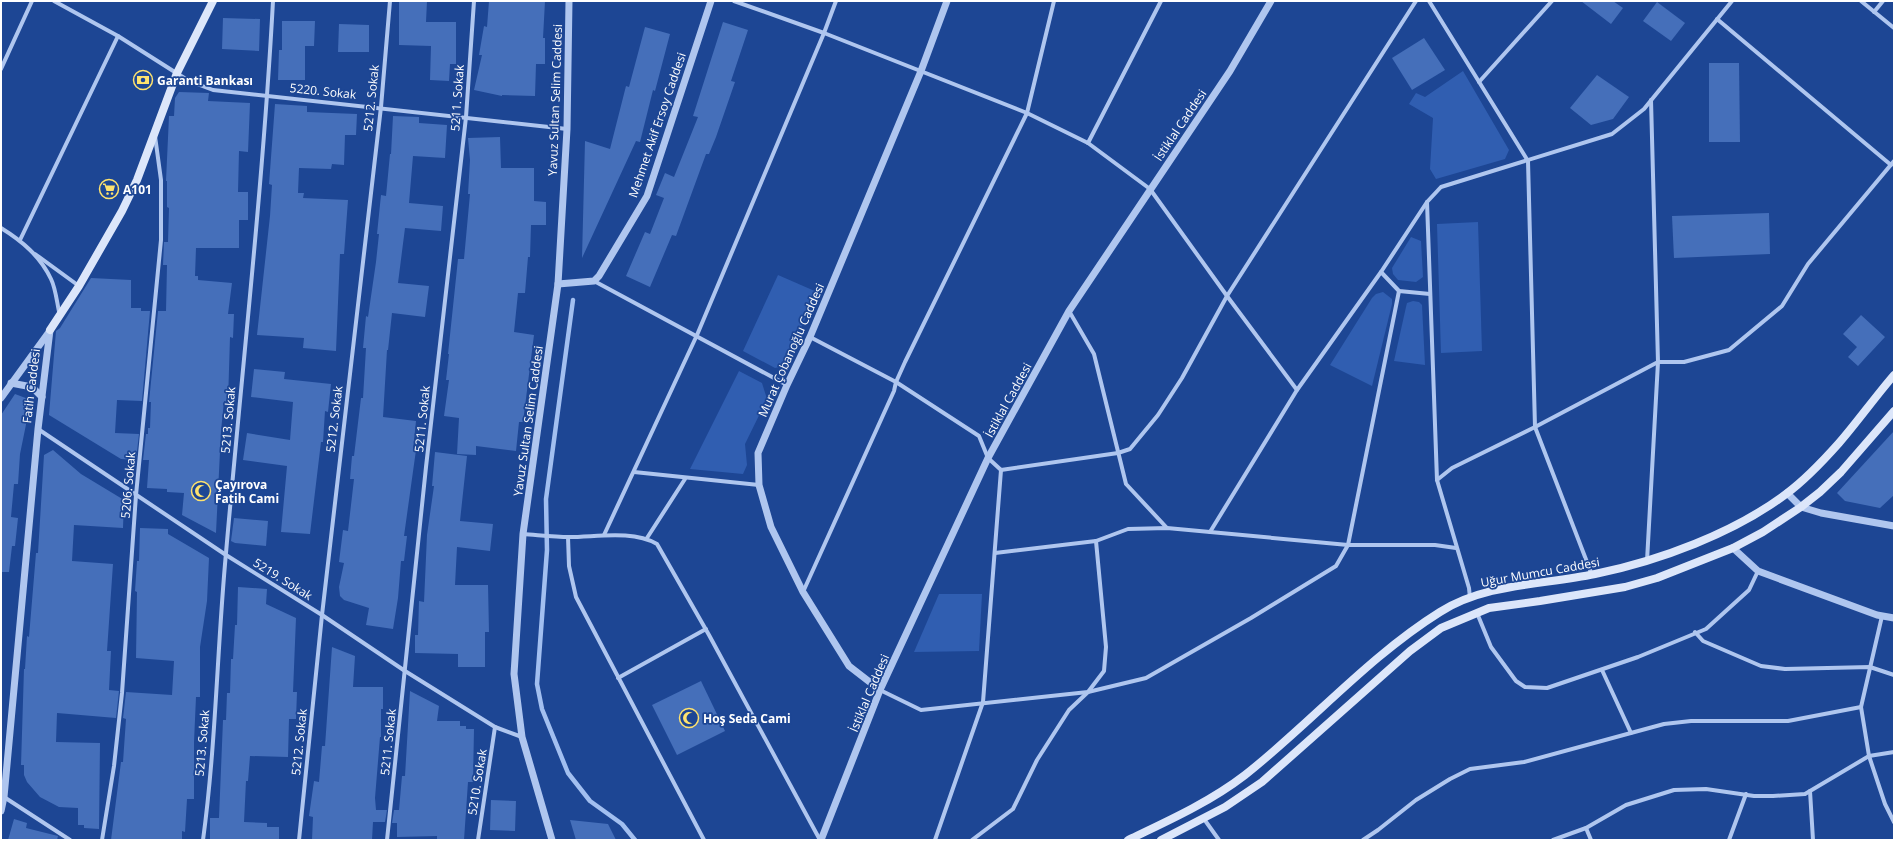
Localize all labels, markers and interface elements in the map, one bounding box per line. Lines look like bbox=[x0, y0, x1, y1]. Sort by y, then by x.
street label: Yavuz Sultan Selim Caddesi bbox=[544, 24, 566, 176]
street label: Mehmet Akif Ersoy Caddesi bbox=[624, 50, 690, 200]
street label: 5212. Sokak bbox=[359, 63, 383, 132]
street label: 5211. Sokak bbox=[446, 63, 468, 132]
bank icon: Garanti Bankası bbox=[132, 69, 154, 91]
place label: Garanti Bankası bbox=[157, 72, 253, 89]
street label: 5220. Sokak bbox=[289, 79, 358, 103]
street label: İstiklal Caddesi bbox=[1150, 86, 1210, 164]
supermarket icon: A101 bbox=[98, 178, 120, 200]
place label: A101 bbox=[123, 181, 152, 198]
street label: Murat Çobanoğlu Caddesi bbox=[754, 280, 828, 420]
street label: Yavuz Sultan Selim Caddesi bbox=[509, 345, 547, 497]
street label: Fatih Caddesi bbox=[18, 348, 44, 424]
street label: İstiklal Caddesi bbox=[980, 360, 1036, 440]
street label: 5212. Sokak bbox=[321, 384, 347, 453]
street label: 5211. Sokak bbox=[410, 384, 434, 453]
street label: 5213. Sokak bbox=[217, 385, 239, 454]
street label: 5206. Sokak bbox=[117, 450, 139, 519]
place label: Çayırova Fatih Cami bbox=[215, 476, 279, 507]
mosque icon: Çayırova Fatih Cami bbox=[190, 480, 212, 502]
street label: Uğur Mumcu Caddesi bbox=[1479, 553, 1601, 591]
street label: 5219. Sokak bbox=[250, 554, 316, 604]
street label: İstiklal Caddesi bbox=[845, 652, 893, 734]
street label: 5212. Sokak bbox=[287, 707, 311, 776]
street label: 5211. Sokak bbox=[376, 707, 400, 776]
mosque icon: Hoş Seda Cami bbox=[678, 707, 700, 729]
street label: 5213. Sokak bbox=[191, 708, 213, 777]
place label: Hoş Seda Cami bbox=[703, 710, 791, 727]
street label: 5210. Sokak bbox=[463, 747, 491, 816]

